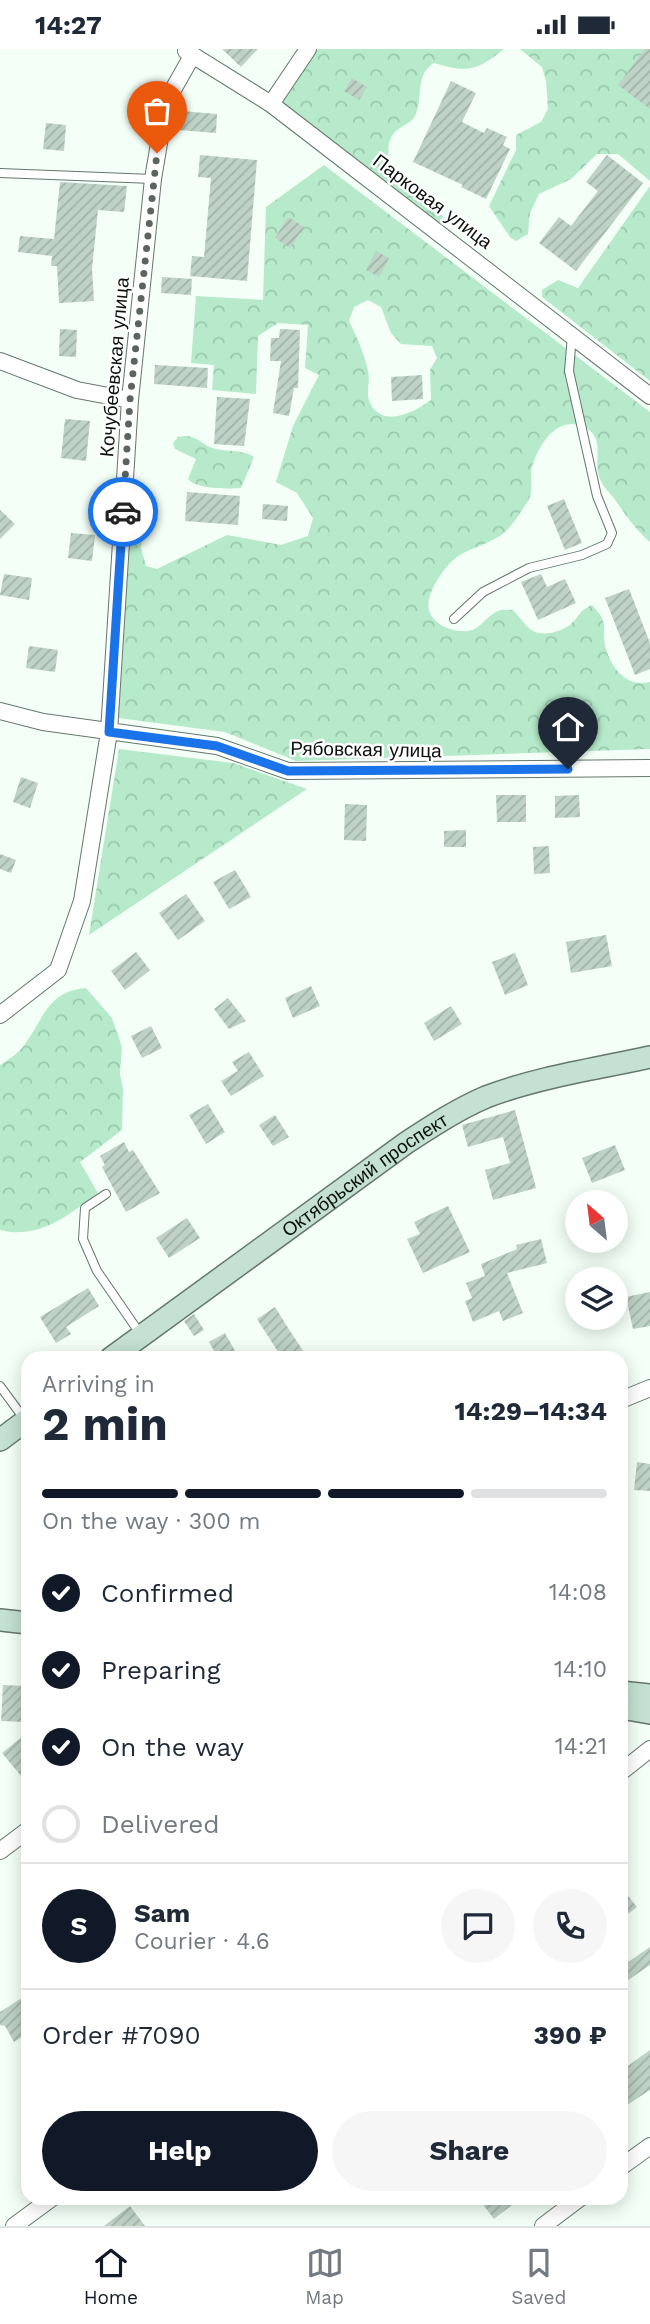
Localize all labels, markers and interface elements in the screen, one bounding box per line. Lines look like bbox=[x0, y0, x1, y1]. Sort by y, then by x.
text: 14:27 bbox=[35, 10, 102, 40]
pin bbox=[127, 81, 187, 153]
icon: bag bbox=[138, 92, 176, 130]
street label: Парковая улица bbox=[369, 149, 497, 254]
street label: Кочубеевская улица bbox=[95, 276, 134, 458]
courier bbox=[88, 477, 158, 547]
icon: car bbox=[104, 493, 142, 531]
pin bbox=[538, 697, 598, 769]
icon: home bbox=[549, 708, 587, 746]
street label: Рябовская улица bbox=[290, 737, 442, 762]
street label: Октябрьский проспект bbox=[277, 1108, 452, 1242]
north arrow bbox=[565, 1190, 628, 1253]
map controls bbox=[565, 1190, 628, 1330]
button: layers bbox=[565, 1267, 628, 1330]
text: Arriving in bbox=[42, 1371, 155, 1398]
text: 14:29–14:34 bbox=[455, 1396, 607, 1426]
text: 2 min bbox=[42, 1397, 168, 1451]
text: On the way · 300 m bbox=[42, 1508, 260, 1535]
icon: check bbox=[42, 1574, 80, 1612]
text: Confirmed bbox=[101, 1578, 234, 1608]
text: 14:08 bbox=[549, 1579, 607, 1606]
icon: check bbox=[42, 1651, 80, 1689]
text: Preparing bbox=[101, 1655, 221, 1685]
text: 14:10 bbox=[554, 1656, 607, 1683]
icon: check bbox=[42, 1728, 80, 1766]
text: On the way bbox=[101, 1732, 244, 1762]
text: 14:21 bbox=[555, 1733, 607, 1760]
text: Delivered bbox=[101, 1809, 220, 1839]
button: chat bbox=[441, 1889, 515, 1963]
button: phone bbox=[533, 1889, 607, 1963]
text: Sam bbox=[134, 1898, 190, 1928]
text: S bbox=[71, 1911, 87, 1941]
text: Courier · 4.6 bbox=[134, 1928, 270, 1955]
text: Order #7090 bbox=[42, 2020, 201, 2050]
text: 390 ₽ bbox=[533, 2020, 607, 2050]
button: Help bbox=[42, 2111, 318, 2191]
button: Share bbox=[332, 2111, 607, 2191]
tab: Home bbox=[84, 2244, 138, 2309]
tab: Map bbox=[305, 2244, 344, 2309]
tab: Saved bbox=[511, 2244, 566, 2309]

